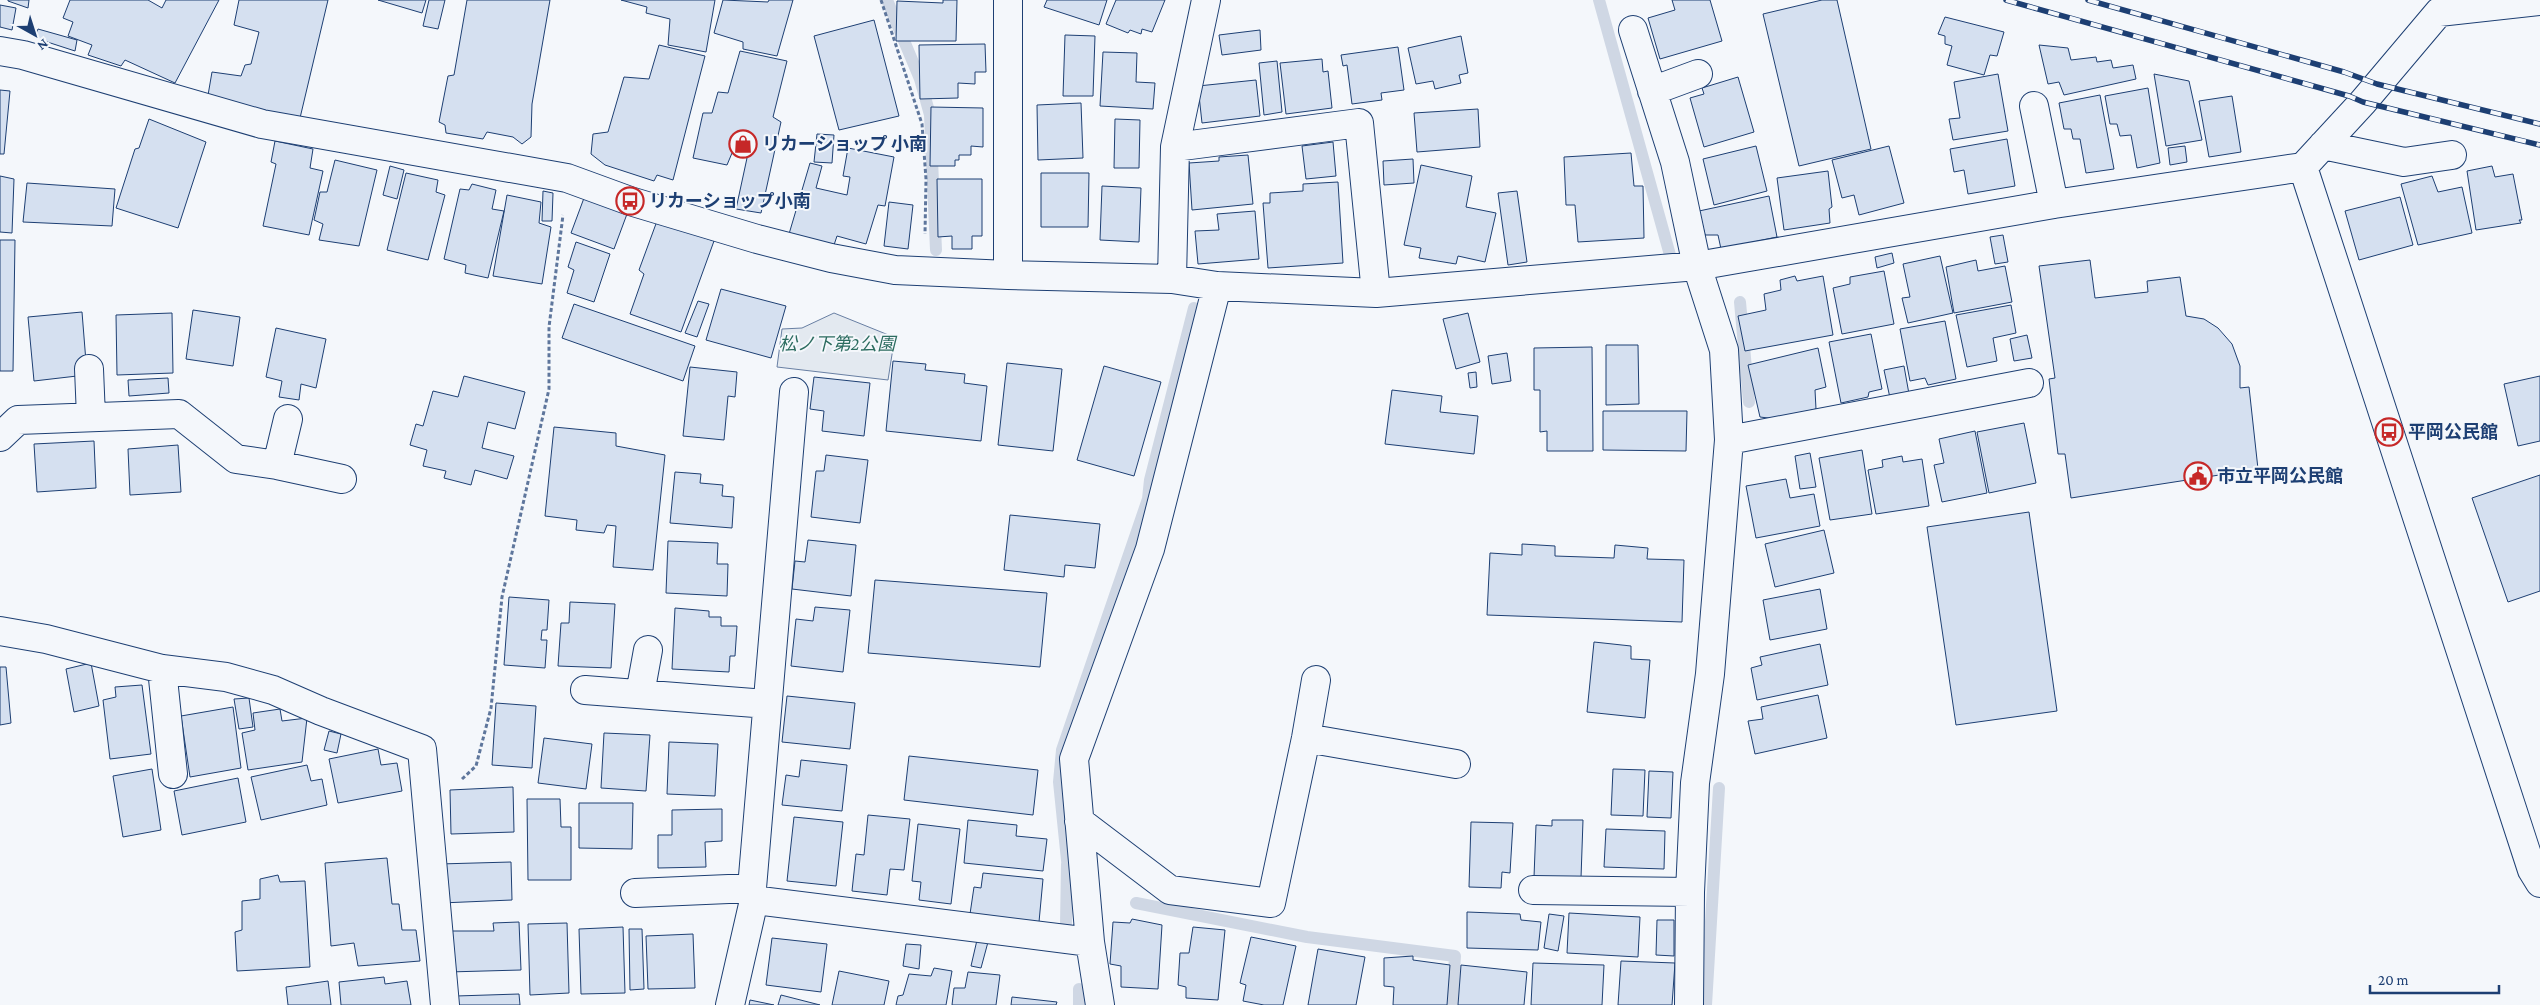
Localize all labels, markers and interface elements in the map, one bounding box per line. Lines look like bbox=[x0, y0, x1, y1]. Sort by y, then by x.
north arrow bbox=[10, 10, 60, 60]
text: N bbox=[34, 36, 52, 55]
shop icon: リカーショップ 小南 bbox=[728, 129, 758, 159]
place label: リカーショップ 小南 bbox=[762, 134, 927, 154]
bus stop icon: リカーショップ小南 bbox=[615, 186, 645, 216]
place label: リカーショップ小南 bbox=[649, 191, 811, 211]
park label: 松ノ下第2公園 bbox=[779, 334, 898, 354]
bus stop icon: 平岡公民館 bbox=[2374, 417, 2404, 447]
place label: 平岡公民館 bbox=[2408, 422, 2498, 442]
public building icon: 市立平岡公民館 bbox=[2183, 461, 2213, 491]
place label: 市立平岡公民館 bbox=[2217, 466, 2343, 486]
scale bar bbox=[2370, 962, 2499, 994]
text: 20 m bbox=[2378, 972, 2409, 988]

